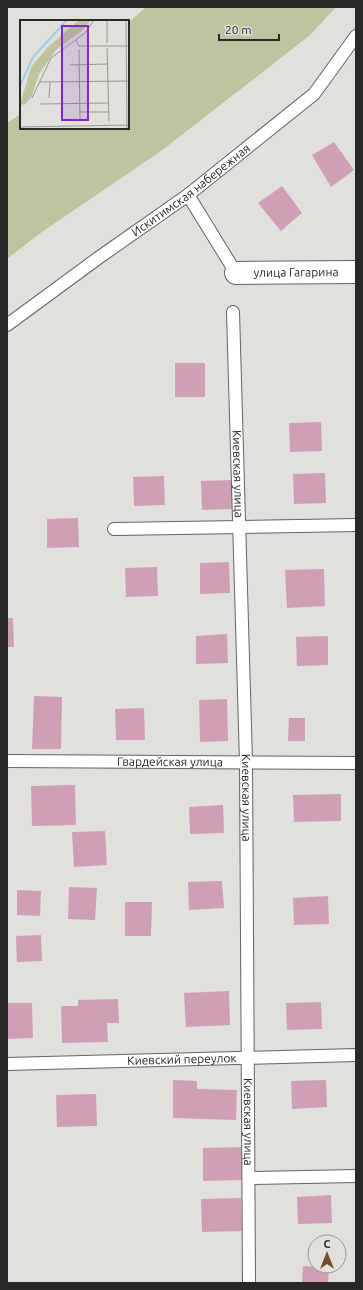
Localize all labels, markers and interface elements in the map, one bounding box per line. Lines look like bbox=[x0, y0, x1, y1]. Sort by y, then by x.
scale bar bbox=[219, 16, 279, 42]
inset map bbox=[20, 20, 129, 129]
text: 20 m bbox=[225, 23, 252, 36]
street label: Искитимская набережная bbox=[129, 141, 252, 239]
street label: улица Гагарина bbox=[253, 265, 339, 279]
street label: Киевская улица bbox=[230, 430, 246, 518]
street label: Киевская улица bbox=[240, 754, 253, 842]
street label: Гвардейская улица bbox=[117, 755, 223, 768]
street label: Киевский переулок bbox=[127, 1051, 237, 1067]
street label: Киевская улица bbox=[242, 1078, 255, 1166]
north arrow bbox=[307, 1234, 347, 1274]
text: С bbox=[323, 1238, 331, 1250]

